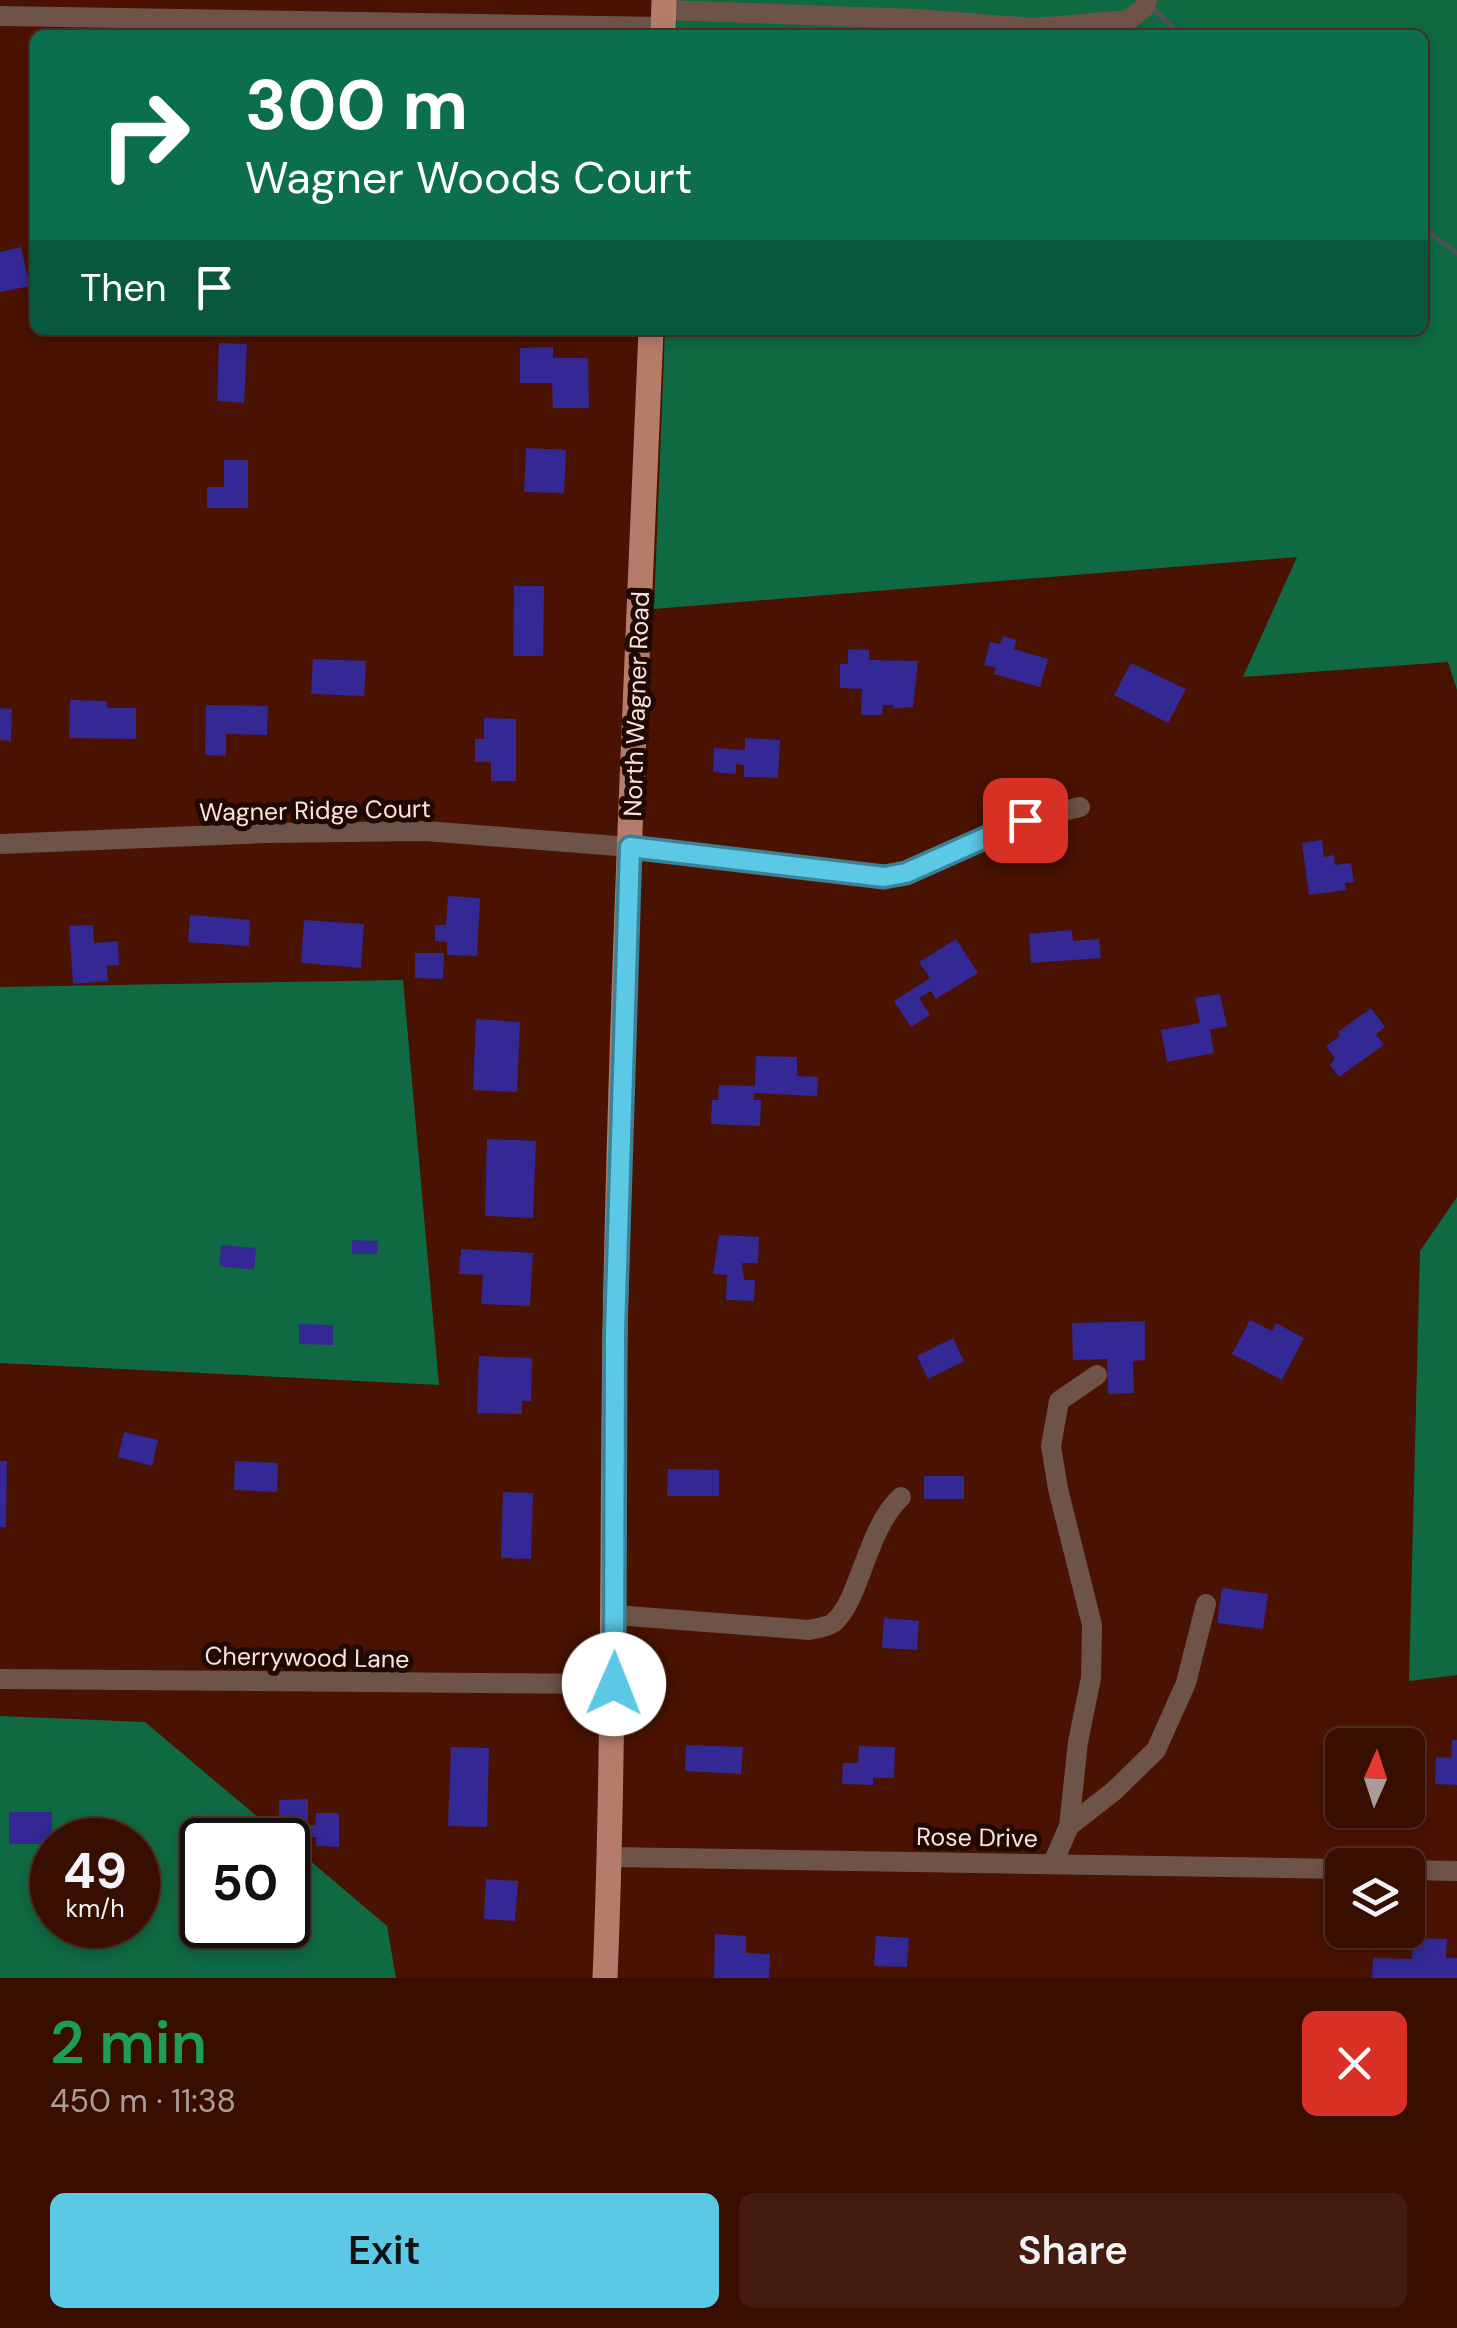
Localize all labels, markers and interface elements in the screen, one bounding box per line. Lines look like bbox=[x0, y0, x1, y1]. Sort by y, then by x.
text: 300 m bbox=[245, 60, 468, 151]
icon: right bbox=[80, 70, 210, 200]
text: Wagner Woods Court bbox=[245, 148, 692, 207]
icon: arrive bbox=[187, 260, 242, 315]
text: Then bbox=[80, 263, 167, 313]
street label: North Wagner Road bbox=[616, 591, 657, 817]
pin bbox=[983, 778, 1068, 863]
street label: Wagner Ridge Court bbox=[199, 792, 431, 829]
icon: arrive bbox=[998, 793, 1053, 848]
position arrow bbox=[562, 1632, 666, 1736]
street label: Cherrywood Lane bbox=[204, 1639, 410, 1676]
north arrow bbox=[1325, 1728, 1425, 1828]
map controls bbox=[1325, 1728, 1425, 1948]
speed limit sign: 50 bbox=[180, 1818, 310, 1948]
street label: Rose Drive bbox=[916, 1820, 1038, 1855]
text: 49 bbox=[63, 1838, 127, 1904]
button: layers bbox=[1325, 1848, 1425, 1948]
text: km/h bbox=[65, 1892, 125, 1925]
text: 2 min bbox=[50, 2003, 207, 2082]
button: close bbox=[1302, 2011, 1407, 2116]
text: 450 m · 11:38 bbox=[50, 2080, 236, 2122]
button: Exit bbox=[50, 2193, 719, 2308]
button: Share bbox=[739, 2193, 1407, 2308]

